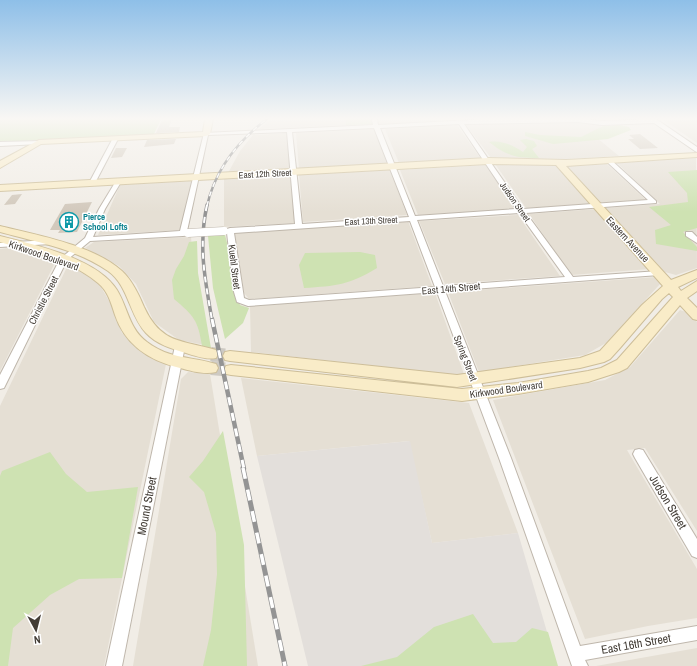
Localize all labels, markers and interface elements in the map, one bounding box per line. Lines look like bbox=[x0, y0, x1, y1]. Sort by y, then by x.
street label: East 12th Street bbox=[238, 167, 292, 181]
street label: Judson Street bbox=[497, 180, 533, 224]
building icon: Pierce School Lofts bbox=[58, 211, 80, 233]
place label: Pierce School Lofts bbox=[83, 211, 128, 233]
street label: East 13th Street bbox=[344, 214, 398, 228]
street label: Eastern Avenue bbox=[603, 214, 652, 265]
street label: Kirkwood Boulevard bbox=[7, 237, 81, 274]
street label: Kuehl Street bbox=[225, 244, 244, 291]
street label: Christie Street bbox=[26, 273, 62, 327]
street label: East 14th Street bbox=[421, 279, 482, 298]
street label: Spring Street bbox=[451, 333, 481, 384]
street label: Kirkwood Boulevard bbox=[469, 378, 543, 401]
street label: Judson Street bbox=[646, 472, 691, 532]
street label: Mound Street bbox=[134, 475, 161, 537]
north arrow bbox=[16, 610, 56, 650]
street label: East 16th Street bbox=[600, 630, 672, 658]
text: N bbox=[33, 633, 41, 647]

